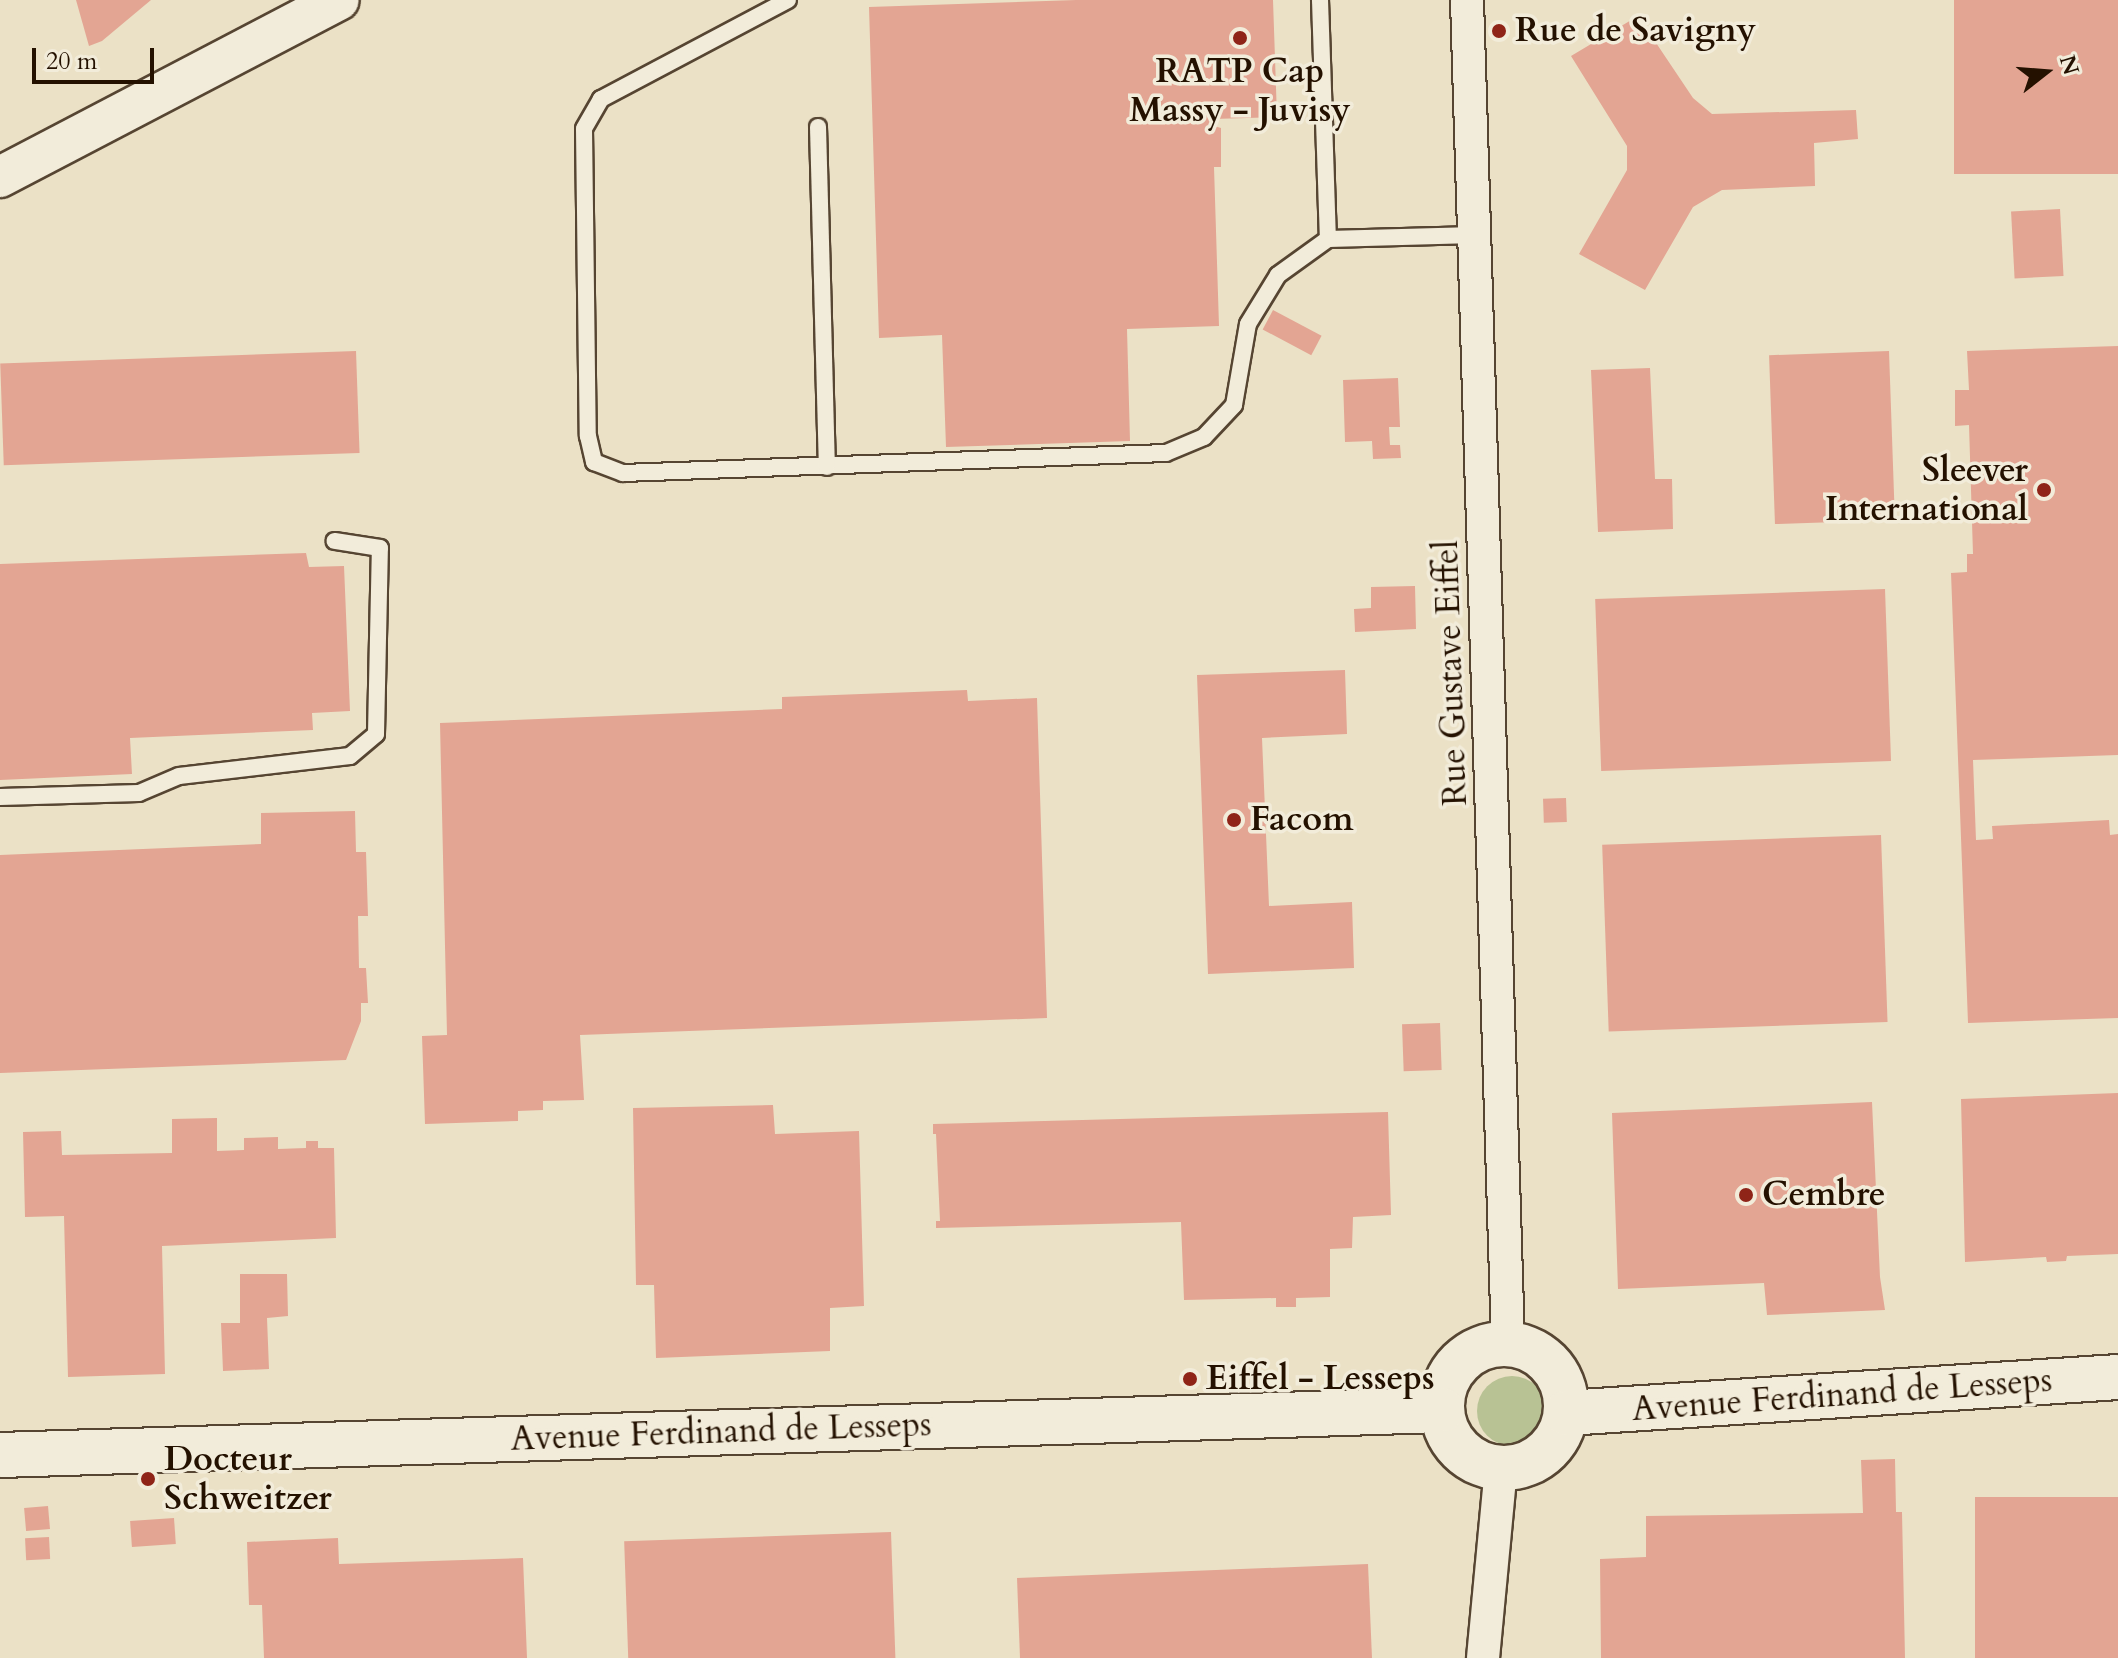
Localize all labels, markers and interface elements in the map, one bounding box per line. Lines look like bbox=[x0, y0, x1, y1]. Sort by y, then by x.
place label: Rue de Savigny bbox=[1515, 11, 1756, 51]
marker: Rue de Savigny bbox=[1490, 22, 1508, 40]
marker: RATP Cap Massy - Juvisy bbox=[1231, 29, 1249, 47]
scale bar bbox=[36, 32, 158, 82]
north arrow bbox=[2006, 32, 2086, 112]
text: 20 m bbox=[46, 45, 97, 78]
place label: RATP Cap Massy - Juvisy bbox=[1129, 51, 1351, 130]
text: N bbox=[2052, 51, 2086, 78]
place label: Sleever International bbox=[1825, 450, 2028, 530]
marker: Sleever International bbox=[2035, 481, 2053, 499]
street label: Rue Gustave Eiffel bbox=[1426, 539, 1476, 807]
place label: Facom bbox=[1250, 800, 1353, 840]
marker: Facom bbox=[1225, 811, 1243, 829]
place label: Cembre bbox=[1762, 1175, 1886, 1215]
marker: Cembre bbox=[1737, 1186, 1755, 1204]
place label: Eiffel - Lesseps bbox=[1206, 1359, 1435, 1399]
street label: Avenue Ferdinand de Lesseps bbox=[1631, 1360, 2053, 1430]
marker: Eiffel - Lesseps bbox=[1181, 1370, 1199, 1388]
street label: Avenue Ferdinand de Lesseps bbox=[510, 1404, 932, 1460]
place label: Docteur Schweitzer bbox=[164, 1439, 332, 1518]
marker: Docteur Schweitzer bbox=[139, 1470, 157, 1488]

